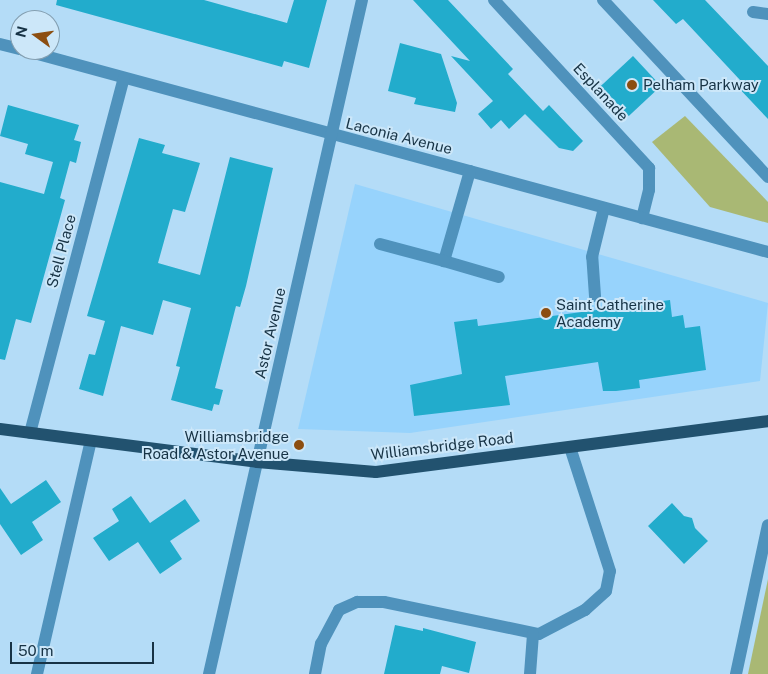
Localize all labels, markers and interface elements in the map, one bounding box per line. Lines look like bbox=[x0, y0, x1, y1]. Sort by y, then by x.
north arrow bbox=[10, 10, 60, 60]
text: N bbox=[12, 24, 31, 39]
street label: Esplanade bbox=[570, 59, 632, 125]
place label: Pelham Parkway bbox=[643, 76, 759, 94]
marker: Pelham Parkway bbox=[625, 78, 639, 92]
street label: Laconia Avenue bbox=[344, 114, 454, 158]
street label: Stell Place bbox=[43, 212, 79, 290]
street label: Astor Avenue bbox=[251, 286, 289, 380]
place label: Saint Catherine Academy bbox=[556, 295, 664, 330]
marker: Saint Catherine Academy bbox=[540, 307, 552, 319]
place label: Williamsbridge Road & Astor Avenue bbox=[143, 427, 289, 462]
street label: Williamsbridge Road bbox=[370, 428, 514, 464]
marker: Williamsbridge Road & Astor Avenue bbox=[293, 439, 305, 451]
scale bar bbox=[12, 632, 156, 664]
text: 50 m bbox=[18, 642, 53, 659]

